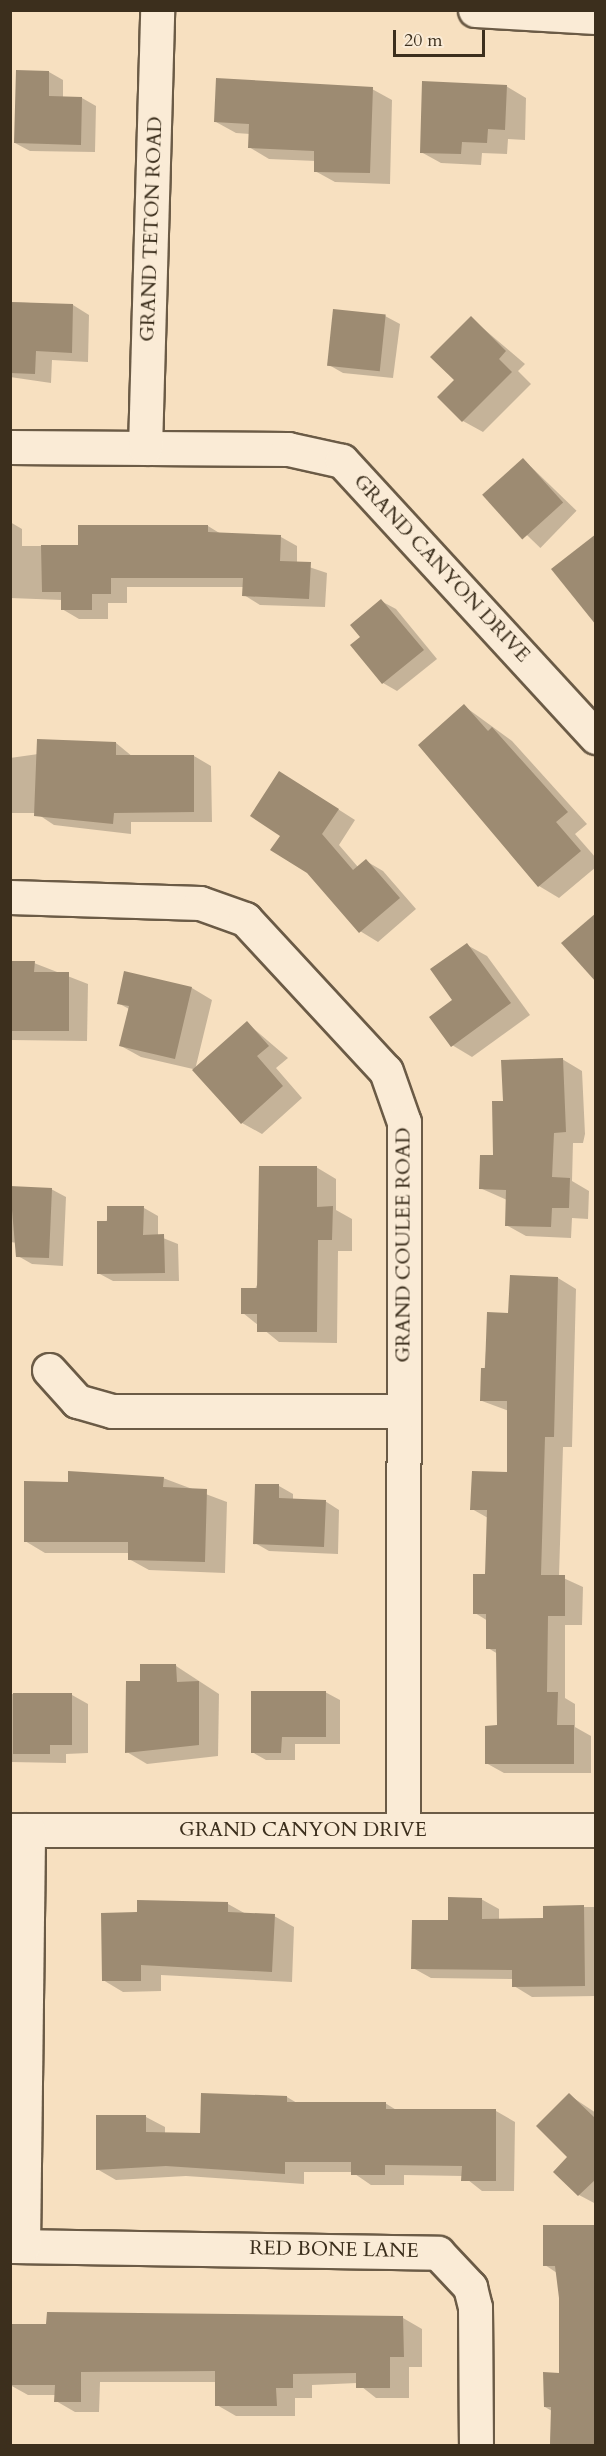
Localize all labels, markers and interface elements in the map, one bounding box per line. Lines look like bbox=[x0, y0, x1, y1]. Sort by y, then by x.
scale bar bbox=[396, 18, 488, 56]
text: 20 m bbox=[404, 28, 443, 53]
street label: GRAND TETON ROAD bbox=[135, 116, 167, 342]
street label: GRAND CANYON DRIVE bbox=[349, 469, 535, 667]
street label: GRAND COULEE ROAD bbox=[391, 1127, 415, 1363]
street label: GRAND CANYON DRIVE bbox=[179, 1817, 427, 1841]
street label: RED BONE LANE bbox=[249, 2236, 419, 2262]

